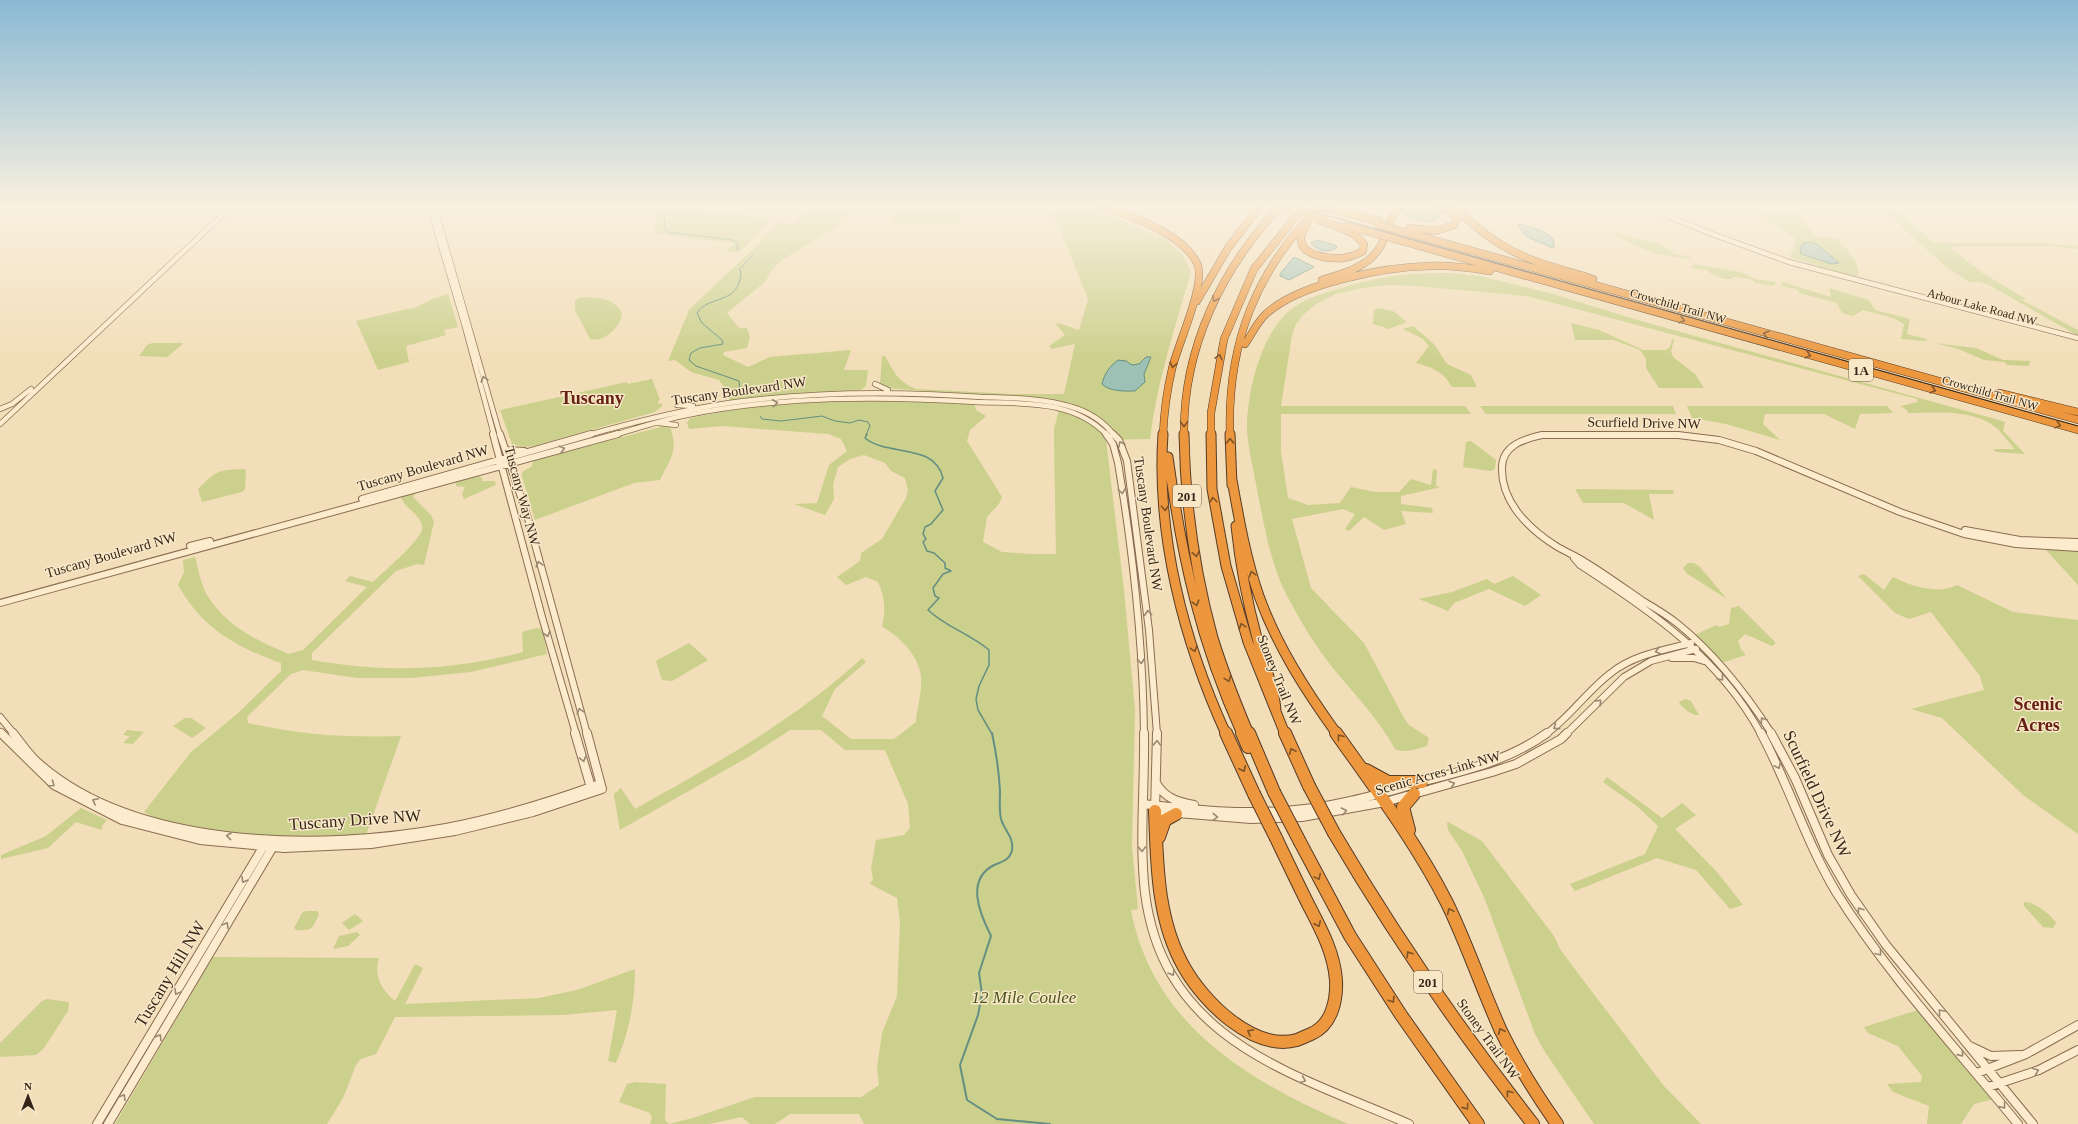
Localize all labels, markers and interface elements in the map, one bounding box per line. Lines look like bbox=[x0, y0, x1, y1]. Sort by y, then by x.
street label: Crowchild Trail NW bbox=[1628, 286, 1728, 327]
street label: Arbour Lake Road NW bbox=[1926, 286, 2039, 329]
one-way arrow bbox=[1212, 295, 1220, 303]
one-way arrow bbox=[1679, 315, 1686, 323]
one-way arrow bbox=[1762, 330, 1769, 339]
one-way arrow bbox=[1804, 350, 1811, 359]
one-way arrow bbox=[1215, 353, 1223, 360]
road number: 1A bbox=[1849, 359, 1873, 381]
one-way arrow bbox=[1169, 361, 1178, 368]
street label: Crowchild Trail NW bbox=[1940, 373, 2040, 414]
street label: Tuscany Boulevard NW bbox=[671, 374, 808, 408]
one-way arrow bbox=[480, 375, 489, 382]
one-way arrow bbox=[1929, 385, 1936, 394]
district label: Tuscany bbox=[560, 388, 624, 408]
one-way arrow bbox=[772, 399, 778, 408]
street label: Scurfield Drive NW bbox=[1587, 415, 1702, 432]
one-way arrow bbox=[2054, 420, 2061, 429]
one-way arrow bbox=[1180, 421, 1188, 427]
one-way arrow bbox=[1226, 438, 1235, 444]
one-way arrow bbox=[1118, 440, 1126, 448]
street label: Tuscany Boulevard NW bbox=[356, 442, 491, 494]
street label: Tuscany Way NW bbox=[502, 445, 543, 548]
one-way arrow bbox=[558, 445, 565, 454]
street label: Tuscany Boulevard NW bbox=[1131, 456, 1165, 593]
road number: 201 bbox=[1173, 485, 1201, 507]
one-way arrow bbox=[1117, 488, 1126, 494]
one-way arrow bbox=[1209, 497, 1218, 503]
one-way arrow bbox=[1161, 505, 1170, 511]
street label: Tuscany Boulevard NW bbox=[44, 529, 179, 581]
one-way arrow bbox=[1191, 550, 1199, 557]
one-way arrow bbox=[536, 561, 544, 567]
one-way arrow bbox=[1248, 571, 1257, 578]
one-way arrow bbox=[1191, 600, 1199, 607]
one-way arrow bbox=[1143, 610, 1152, 616]
one-way arrow bbox=[1238, 623, 1247, 630]
one-way arrow bbox=[542, 630, 551, 637]
street label: Stoney Trail NW bbox=[1254, 633, 1304, 728]
one-way arrow bbox=[1189, 645, 1198, 652]
one-way arrow bbox=[1655, 646, 1662, 655]
one-way arrow bbox=[1136, 658, 1145, 664]
one-way arrow bbox=[1717, 673, 1724, 681]
one-way arrow bbox=[1223, 676, 1231, 683]
district label: Scenic Acres bbox=[2014, 694, 2063, 735]
one-way arrow bbox=[1594, 699, 1602, 706]
one-way arrow bbox=[576, 708, 585, 715]
one-way arrow bbox=[1760, 717, 1768, 724]
one-way arrow bbox=[1553, 722, 1560, 729]
street label: Scurfield Drive NW bbox=[1779, 728, 1855, 861]
one-way arrow bbox=[1337, 734, 1345, 741]
one-way arrow bbox=[1153, 740, 1161, 746]
one-way arrow bbox=[1289, 747, 1297, 755]
street label: Scenic Acres Link NW bbox=[1374, 748, 1503, 798]
one-way arrow bbox=[578, 755, 587, 762]
one-way arrow bbox=[1773, 761, 1781, 769]
one-way arrow bbox=[1238, 765, 1246, 773]
one-way arrow bbox=[48, 779, 55, 787]
one-way arrow bbox=[1448, 780, 1455, 789]
one-way arrow bbox=[92, 798, 99, 805]
street label: Tuscany Drive NW bbox=[288, 806, 423, 834]
one-way arrow bbox=[1341, 807, 1347, 815]
one-way arrow bbox=[1212, 812, 1218, 821]
one-way arrow bbox=[226, 832, 232, 841]
one-way arrow bbox=[1138, 846, 1146, 852]
one-way arrow bbox=[1313, 872, 1321, 880]
one-way arrow bbox=[241, 876, 249, 883]
one-way arrow bbox=[1857, 907, 1865, 914]
one-way arrow bbox=[1447, 908, 1455, 916]
street label: Tuscany Hill NW bbox=[131, 917, 210, 1030]
one-way arrow bbox=[1313, 919, 1321, 927]
one-way arrow bbox=[221, 922, 228, 929]
one-way arrow bbox=[1874, 949, 1881, 956]
one-way arrow bbox=[1406, 951, 1414, 958]
one-way arrow bbox=[1167, 969, 1174, 976]
road number: 201 bbox=[1414, 971, 1442, 993]
one-way arrow bbox=[175, 988, 182, 995]
park label: 12 Mile Coulee bbox=[972, 988, 1077, 1007]
one-way arrow bbox=[1387, 996, 1394, 1003]
street label: Stoney Trail NW bbox=[1454, 996, 1523, 1083]
one-way arrow bbox=[1938, 1010, 1945, 1017]
one-way arrow bbox=[1498, 1027, 1506, 1035]
one-way arrow bbox=[1247, 1030, 1254, 1037]
one-way arrow bbox=[154, 1034, 161, 1041]
one-way arrow bbox=[1956, 1049, 1963, 1056]
one-way arrow bbox=[2032, 1067, 2039, 1075]
north arrow bbox=[8, 1076, 48, 1116]
one-way arrow bbox=[1299, 1076, 1306, 1084]
text: N bbox=[24, 1080, 32, 1092]
one-way arrow bbox=[1507, 1091, 1514, 1098]
one-way arrow bbox=[119, 1094, 126, 1101]
one-way arrow bbox=[1998, 1101, 2005, 1108]
one-way arrow bbox=[1461, 1103, 1469, 1110]

